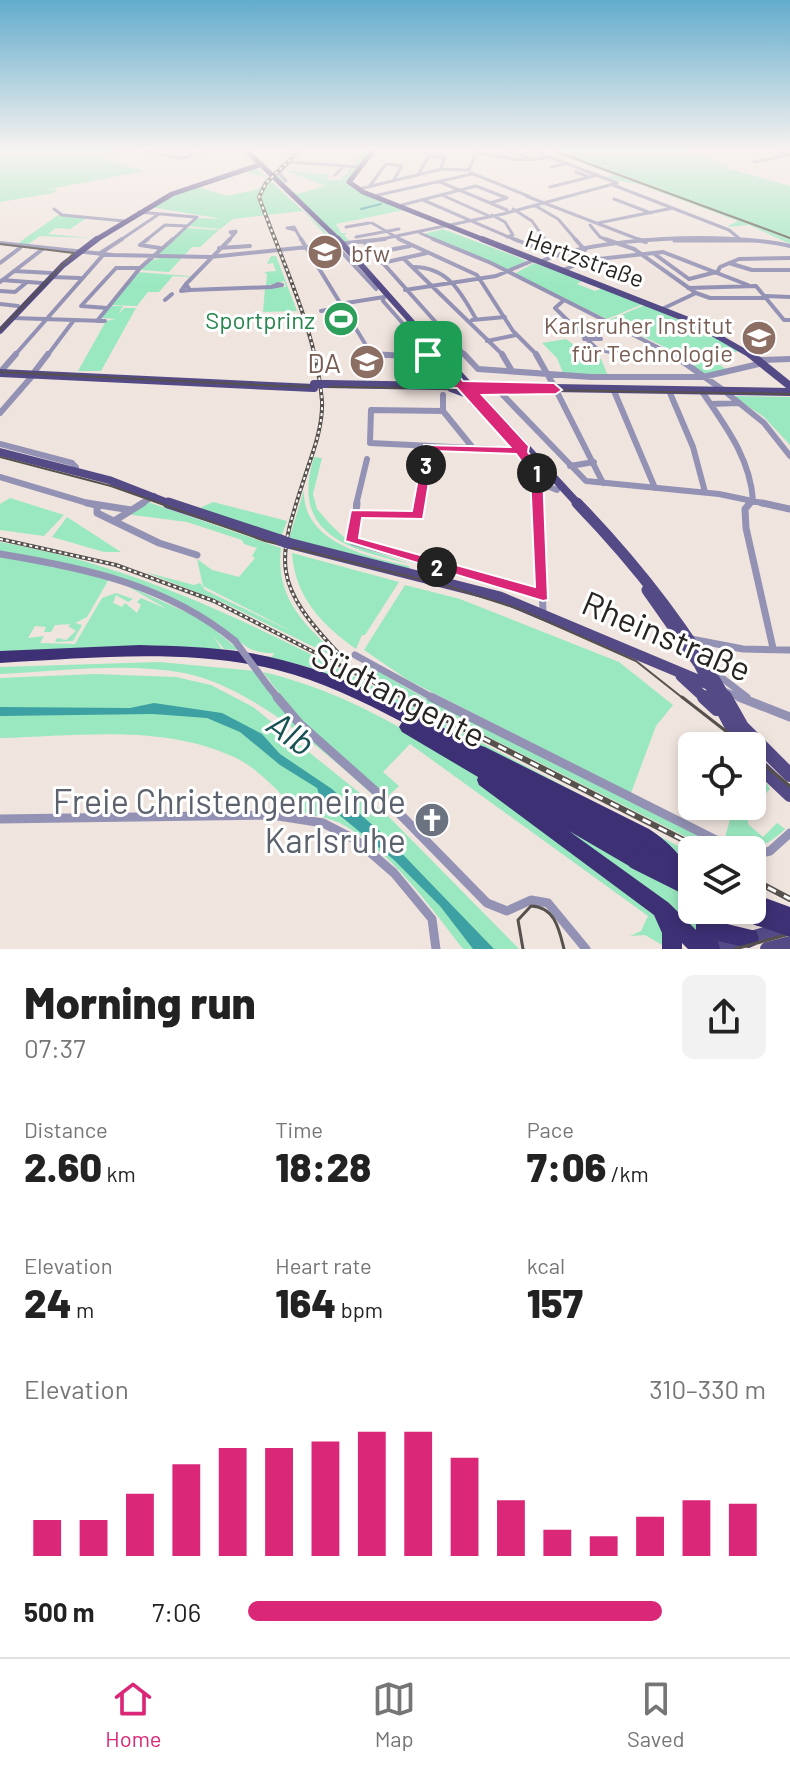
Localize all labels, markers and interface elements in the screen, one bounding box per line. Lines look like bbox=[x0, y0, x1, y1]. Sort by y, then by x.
street label: Hertzstraße bbox=[522, 223, 648, 293]
school or university icon: bfw bbox=[306, 233, 344, 271]
place label: bfw bbox=[351, 238, 390, 267]
sports icon: Sportprinz bbox=[322, 300, 360, 338]
place label: Sportprinz bbox=[205, 305, 315, 334]
place label: Karlsruher Institut für Technologie bbox=[544, 310, 733, 367]
school or university icon: Karlsruher Institut für Technologie bbox=[740, 319, 778, 357]
pin bbox=[394, 321, 462, 389]
icon: arrive bbox=[406, 333, 450, 377]
school or university icon: DA bbox=[348, 343, 386, 381]
place label: DA bbox=[307, 345, 341, 379]
pin: 3 bbox=[406, 445, 446, 485]
text: 3 bbox=[420, 452, 432, 478]
pin: 1 bbox=[517, 453, 557, 493]
text: 1 bbox=[533, 460, 541, 486]
pin: 2 bbox=[417, 547, 457, 587]
text: 2 bbox=[431, 554, 443, 580]
street label: Rheinstraße bbox=[576, 581, 758, 689]
street label: Südtangente bbox=[305, 633, 493, 755]
water label: Alb bbox=[260, 700, 324, 764]
map controls bbox=[678, 732, 766, 924]
button: locate bbox=[678, 732, 766, 820]
place label: Freie Christengemeinde Karlsruhe bbox=[53, 780, 406, 860]
church icon: Freie Christengemeinde Karlsruhe bbox=[413, 801, 451, 839]
button: layers bbox=[678, 836, 766, 924]
text: Morning run bbox=[24, 975, 256, 1028]
button: share bbox=[682, 975, 766, 1059]
text: 07:37 bbox=[24, 1032, 86, 1063]
text: Distance bbox=[24, 1116, 108, 1142]
text: Time bbox=[275, 1116, 323, 1142]
text: Pace bbox=[527, 1116, 574, 1142]
text: 2.60 bbox=[24, 1142, 102, 1190]
text: 18:28 bbox=[275, 1142, 371, 1190]
text: 7:06 bbox=[527, 1142, 606, 1190]
text: km bbox=[102, 1160, 136, 1186]
text: /km bbox=[606, 1160, 649, 1186]
text: Elevation bbox=[24, 1252, 113, 1278]
text: Heart rate bbox=[275, 1252, 372, 1278]
text: kcal bbox=[527, 1252, 565, 1278]
text: 24 bbox=[24, 1278, 72, 1326]
text: 164 bbox=[275, 1278, 336, 1326]
text: 157 bbox=[527, 1278, 583, 1326]
text: m bbox=[72, 1296, 94, 1322]
text: bpm bbox=[336, 1296, 383, 1322]
text: Elevation bbox=[24, 1373, 129, 1404]
text: 310–330 m bbox=[649, 1373, 766, 1404]
text: 500 m bbox=[24, 1596, 95, 1627]
text: 7:06 bbox=[152, 1596, 201, 1627]
tab: Home bbox=[105, 1677, 162, 1751]
tab: Map bbox=[372, 1677, 416, 1751]
tab: Saved bbox=[627, 1677, 685, 1751]

